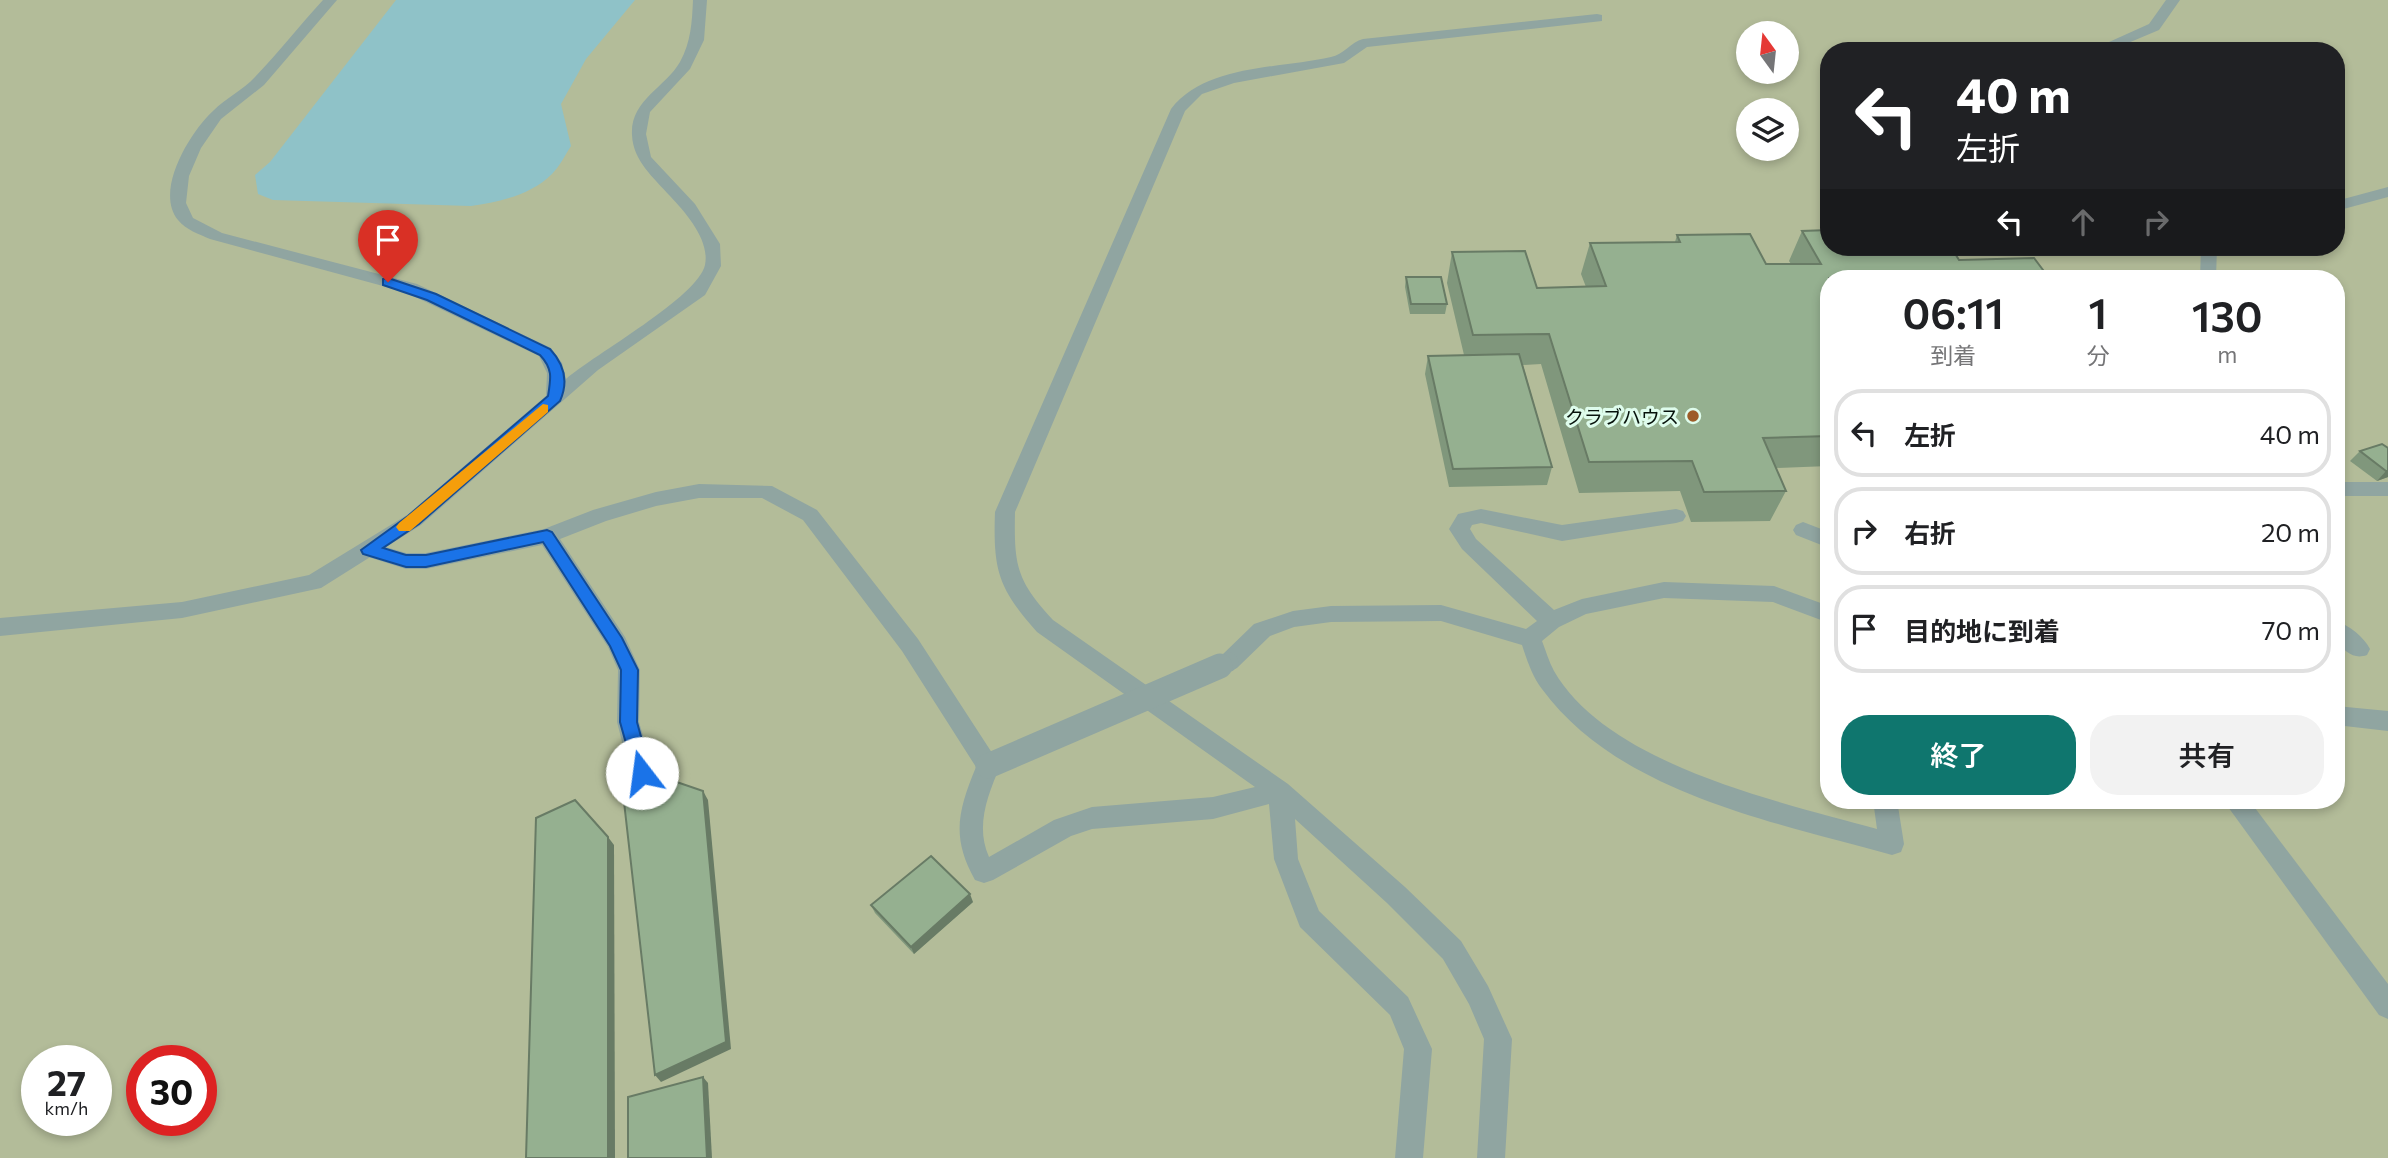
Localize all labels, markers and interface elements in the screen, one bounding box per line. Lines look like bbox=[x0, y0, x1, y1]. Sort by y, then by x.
north arrow bbox=[1736, 21, 1799, 84]
map controls bbox=[1736, 21, 1799, 161]
text: 40 m bbox=[1956, 63, 2071, 123]
icon: left bbox=[1841, 70, 1932, 161]
button: layers bbox=[1736, 98, 1799, 161]
text: 左折 bbox=[1956, 127, 2020, 167]
icon: left bbox=[1991, 203, 2029, 241]
icon: ahead bbox=[2064, 203, 2102, 241]
icon: right bbox=[2137, 203, 2175, 241]
pin bbox=[358, 210, 418, 282]
icon: arrive bbox=[369, 221, 407, 259]
text: 06:11 bbox=[1902, 286, 2004, 338]
text: 1 bbox=[2089, 286, 2107, 338]
text: 130 bbox=[2192, 289, 2263, 341]
text: m bbox=[2217, 340, 2237, 368]
text: 到着 bbox=[1930, 341, 1976, 369]
text: 分 bbox=[2086, 341, 2109, 369]
place label: クラブハウス bbox=[1565, 405, 1679, 428]
marker: クラブハウス bbox=[1685, 408, 1701, 424]
icon: left bbox=[1845, 414, 1883, 452]
text: 40 m bbox=[2260, 418, 2320, 449]
text: 左折 bbox=[1904, 419, 1956, 450]
icon: right bbox=[1845, 512, 1883, 550]
text: 20 m bbox=[2261, 516, 2320, 547]
text: 右折 bbox=[1904, 517, 1956, 548]
icon: arrive bbox=[1845, 610, 1883, 648]
text: 70 m bbox=[2262, 614, 2320, 645]
text: 目的地に到着 bbox=[1904, 615, 2060, 646]
button: 終了 bbox=[1841, 715, 2076, 795]
button: 共有 bbox=[2090, 715, 2324, 795]
position arrow bbox=[605, 736, 679, 810]
speed limit sign: 30 bbox=[126, 1045, 217, 1136]
text: 27 bbox=[47, 1060, 86, 1103]
text: km/h bbox=[45, 1097, 88, 1119]

